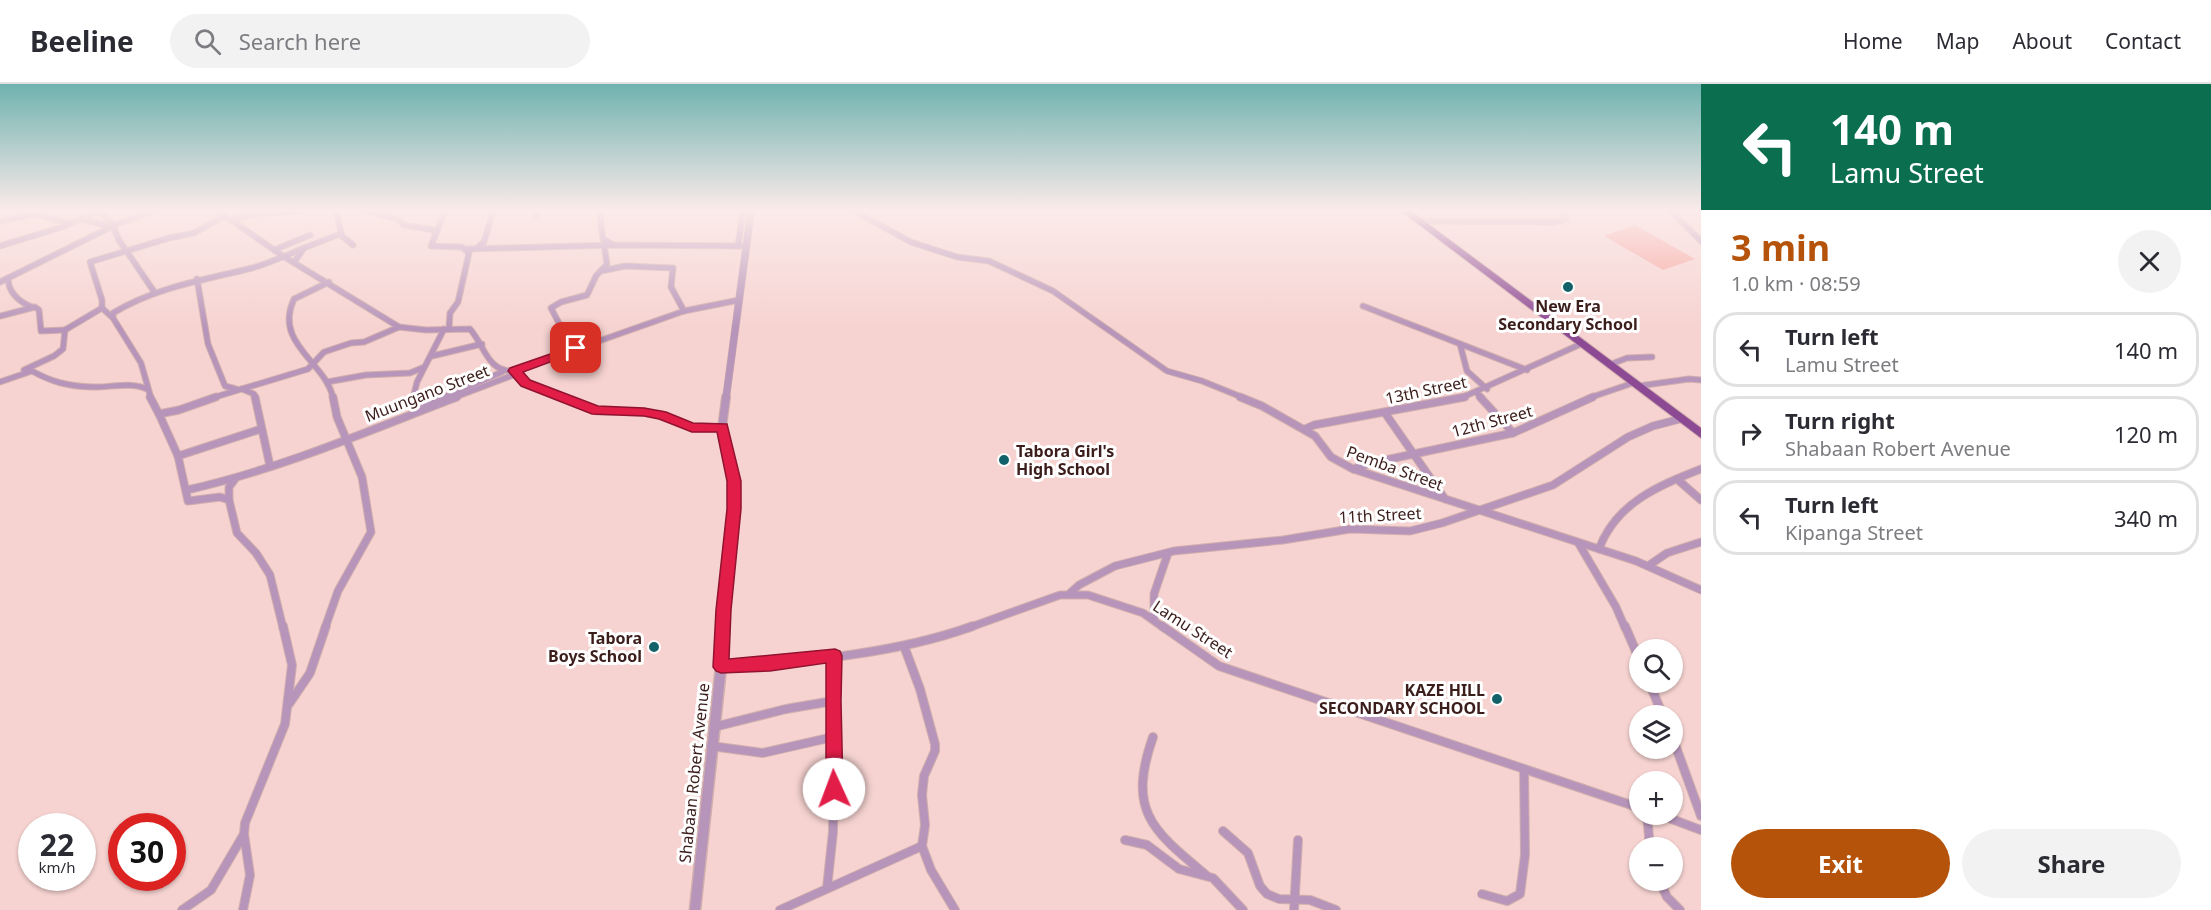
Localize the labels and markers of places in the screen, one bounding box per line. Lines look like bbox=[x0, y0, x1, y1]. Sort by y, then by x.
marker: New Era Secondary School bbox=[1561, 280, 1575, 294]
place label: New Era Secondary School bbox=[1498, 295, 1638, 335]
pin bbox=[550, 322, 601, 373]
place label: Tabora Girl's High School bbox=[1016, 440, 1114, 480]
marker: Tabora Girl's High School bbox=[997, 453, 1011, 467]
place label: Tabora Boys School bbox=[548, 627, 642, 667]
marker: Tabora Boys School bbox=[647, 640, 661, 654]
place label: KAZE HILL SECONDARY SCHOOL bbox=[1319, 679, 1485, 719]
marker: KAZE HILL SECONDARY SCHOOL bbox=[1490, 692, 1504, 706]

